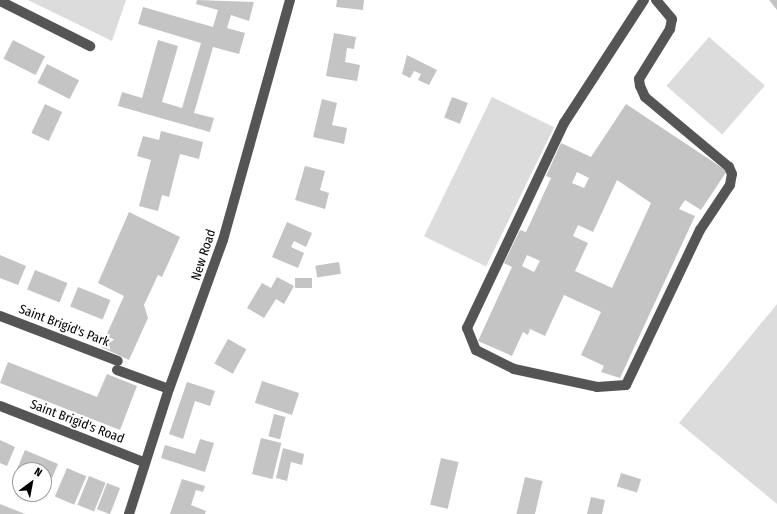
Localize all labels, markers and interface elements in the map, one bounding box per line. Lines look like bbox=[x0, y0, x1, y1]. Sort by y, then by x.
street label: New Road bbox=[188, 227, 220, 283]
street label: Saint Brigid's Park bbox=[17, 302, 111, 350]
street label: Saint Brigid's Road bbox=[28, 397, 126, 447]
north arrow bbox=[12, 462, 52, 502]
text: N bbox=[32, 465, 44, 480]

